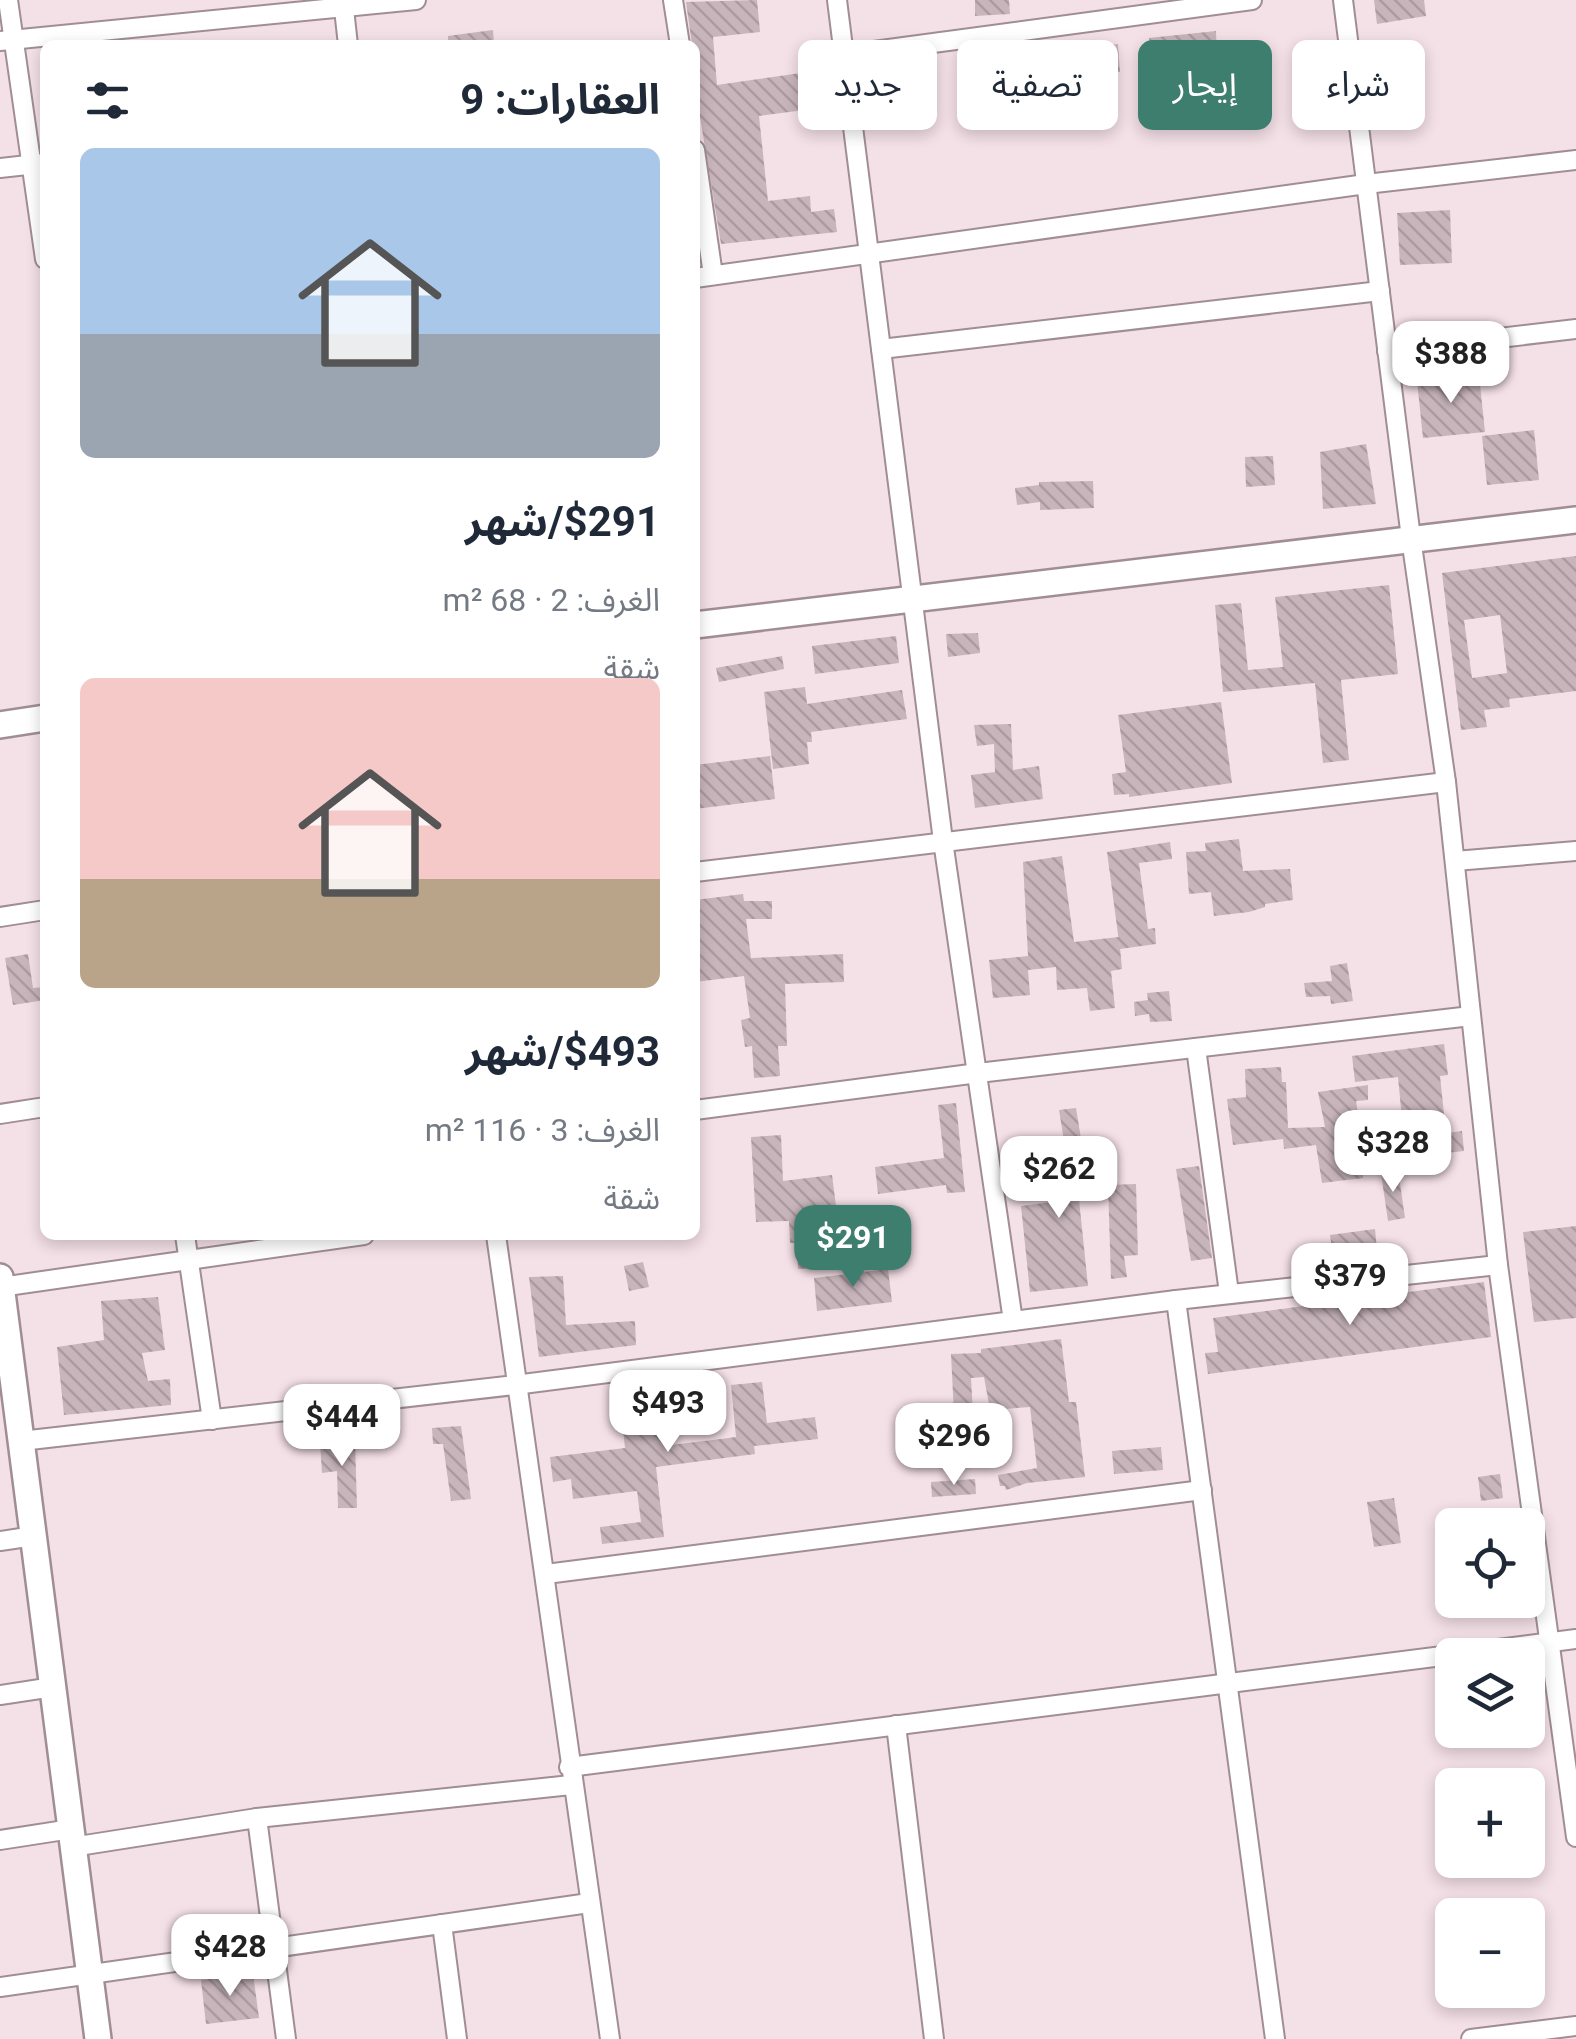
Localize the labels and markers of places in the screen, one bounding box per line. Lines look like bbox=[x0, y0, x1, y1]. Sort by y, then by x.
pin: $388 bbox=[1392, 321, 1510, 406]
pin: $328 bbox=[1334, 1110, 1452, 1195]
pin: $262 bbox=[1000, 1136, 1118, 1221]
pin: $291 bbox=[794, 1205, 912, 1290]
pin: $379 bbox=[1291, 1243, 1409, 1328]
pin: $493 bbox=[609, 1370, 727, 1455]
pin: $444 bbox=[283, 1384, 401, 1469]
pin: $296 bbox=[895, 1403, 1013, 1488]
pin: $428 bbox=[171, 1914, 289, 1999]

